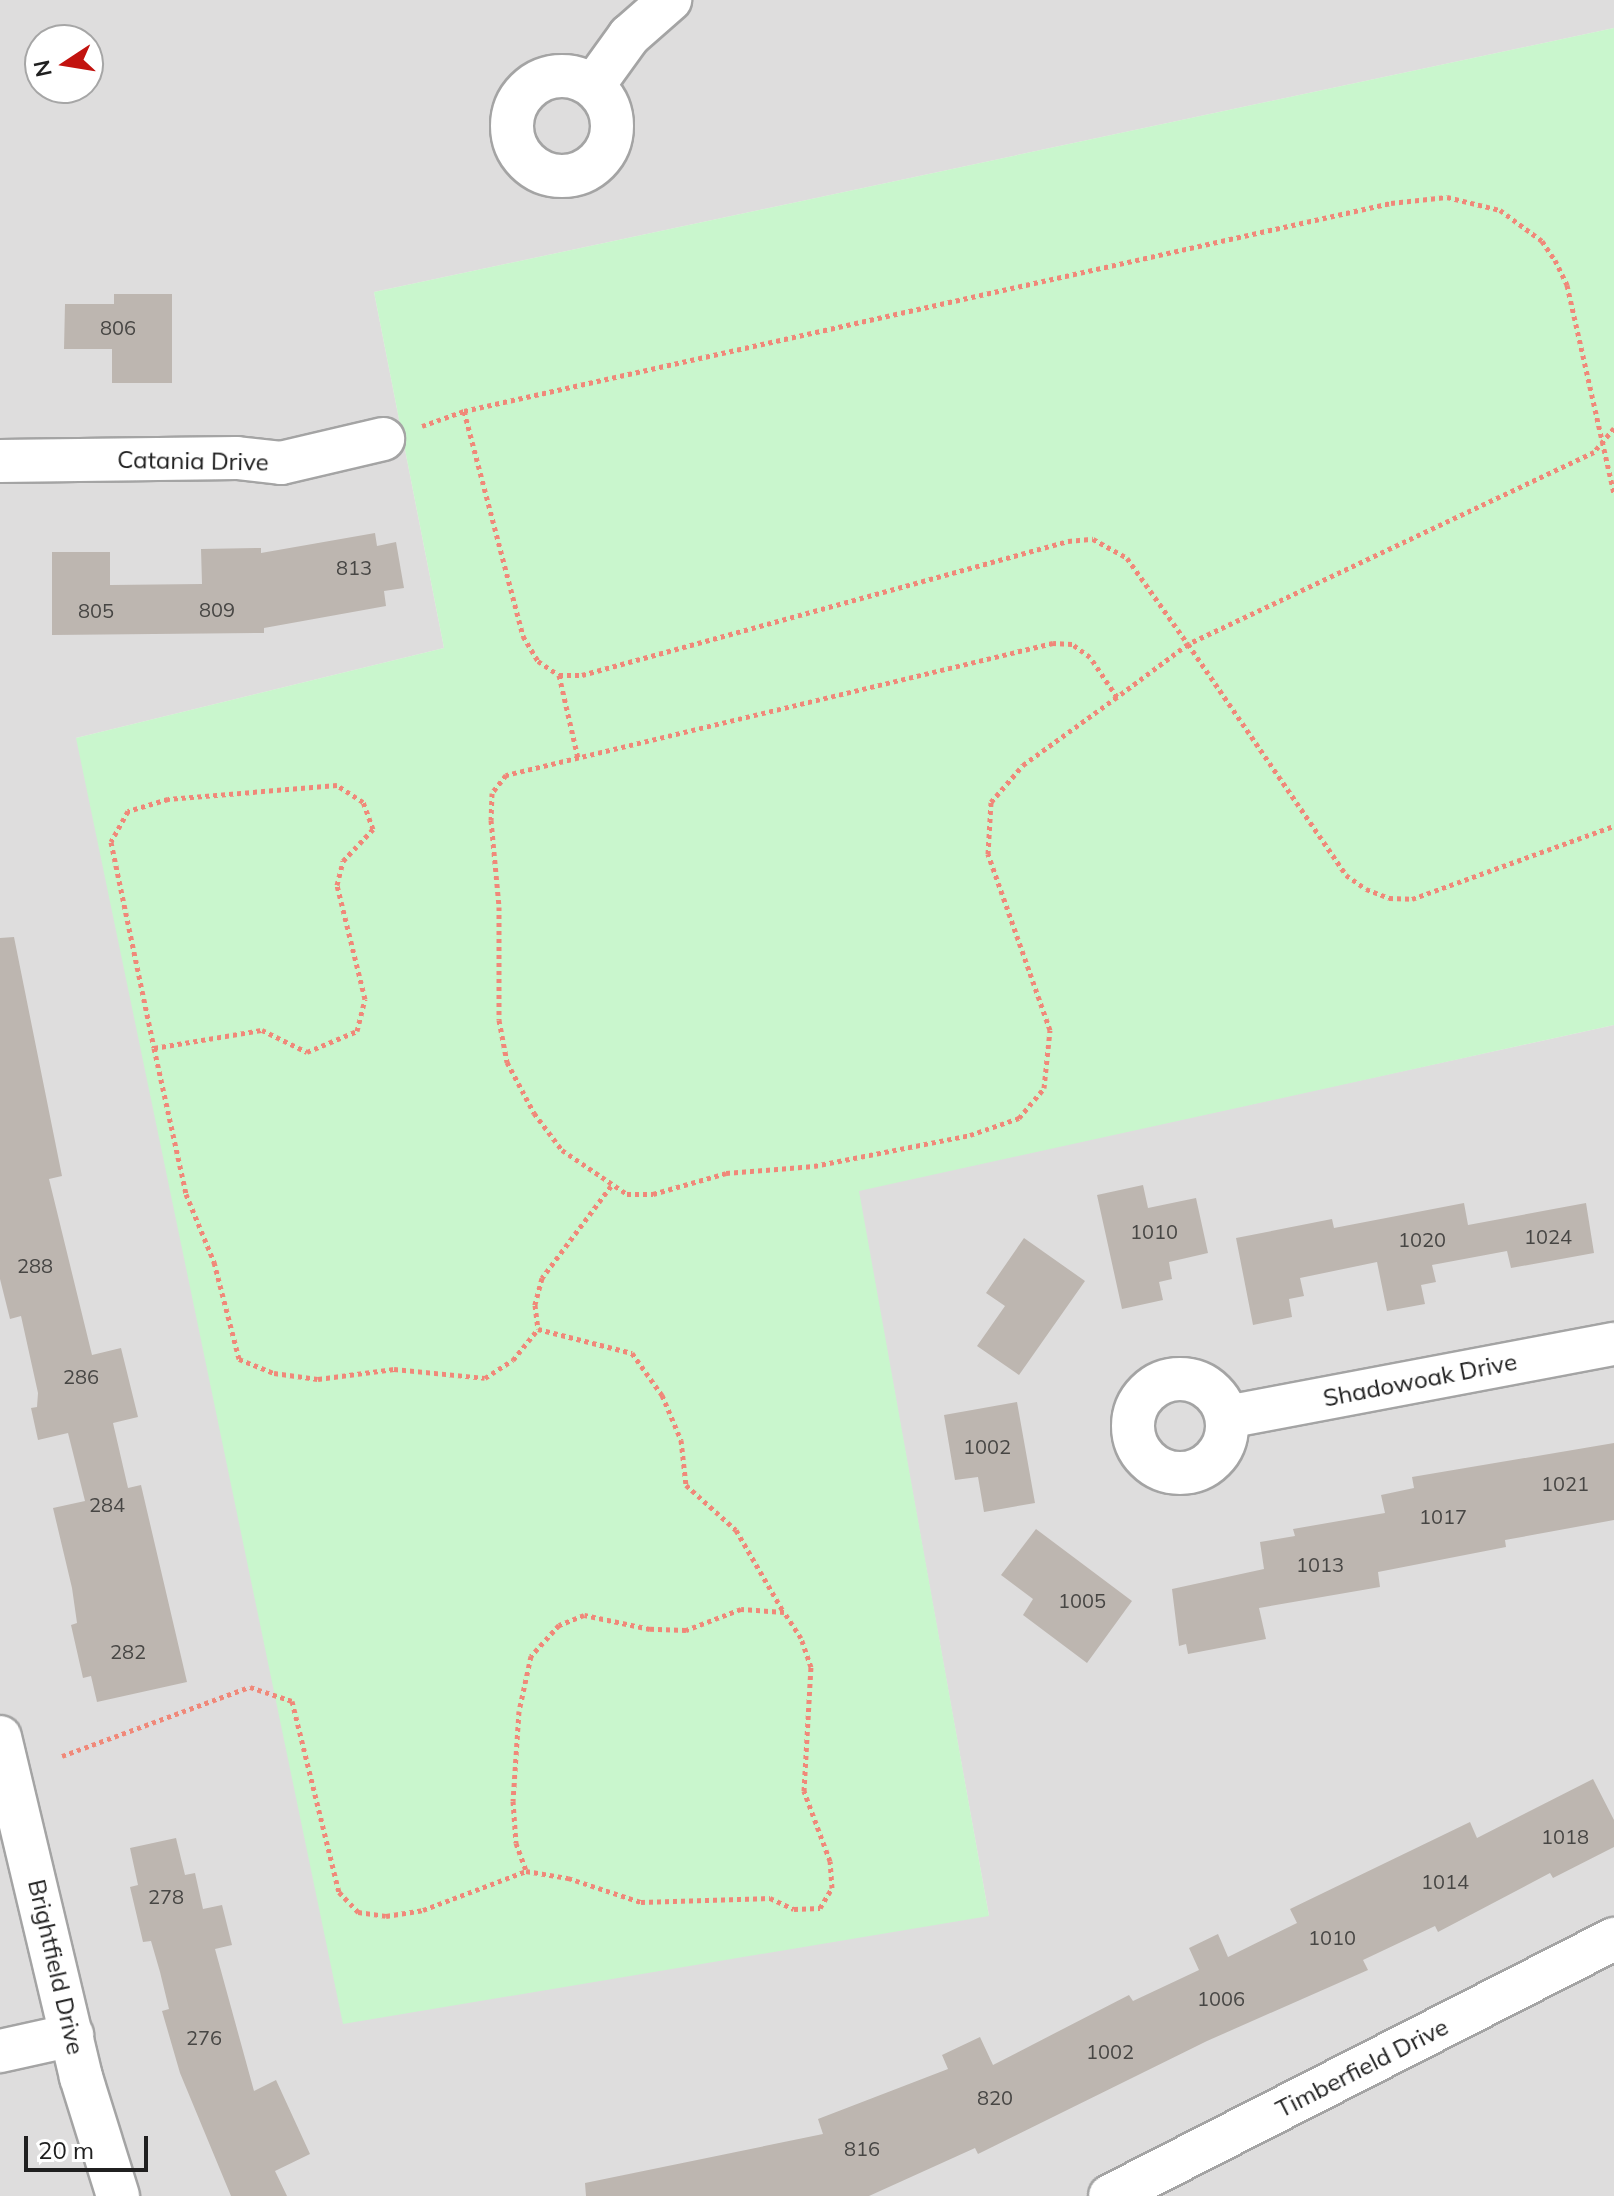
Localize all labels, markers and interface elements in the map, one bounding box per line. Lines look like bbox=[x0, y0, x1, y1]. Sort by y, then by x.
north arrow bbox=[24, 24, 104, 104]
text: N bbox=[27, 58, 58, 80]
house number: 806 bbox=[100, 315, 136, 339]
street label: Catania Drive bbox=[117, 445, 269, 477]
house number: 813 bbox=[336, 555, 372, 579]
house number: 809 bbox=[199, 597, 235, 621]
house number: 805 bbox=[78, 598, 114, 622]
house number: 1010 bbox=[1130, 1219, 1178, 1243]
house number: 1024 bbox=[1524, 1224, 1572, 1248]
house number: 1020 bbox=[1398, 1227, 1446, 1251]
house number: 288 bbox=[17, 1253, 53, 1277]
street label: Shadowoak Drive bbox=[1321, 1347, 1519, 1413]
house number: 286 bbox=[63, 1364, 99, 1388]
house number: 1002 bbox=[963, 1434, 1011, 1458]
house number: 1021 bbox=[1541, 1471, 1589, 1495]
house number: 284 bbox=[89, 1492, 125, 1516]
house number: 1017 bbox=[1419, 1504, 1467, 1528]
house number: 1013 bbox=[1296, 1552, 1344, 1576]
house number: 1005 bbox=[1058, 1588, 1106, 1612]
house number: 282 bbox=[110, 1639, 146, 1663]
house number: 1018 bbox=[1541, 1824, 1589, 1848]
house number: 1014 bbox=[1421, 1869, 1469, 1893]
street label: Brightfield Drive bbox=[22, 1877, 90, 2057]
house number: 278 bbox=[148, 1884, 184, 1908]
house number: 1010 bbox=[1308, 1925, 1356, 1949]
house number: 1006 bbox=[1197, 1986, 1245, 2010]
street label: Timberfield Drive bbox=[1271, 2012, 1453, 2124]
house number: 276 bbox=[186, 2025, 222, 2049]
house number: 1002 bbox=[1086, 2039, 1134, 2063]
house number: 820 bbox=[977, 2085, 1013, 2109]
scale bar bbox=[28, 2120, 152, 2170]
text: 20 m bbox=[38, 2135, 94, 2165]
house number: 816 bbox=[844, 2136, 880, 2160]

